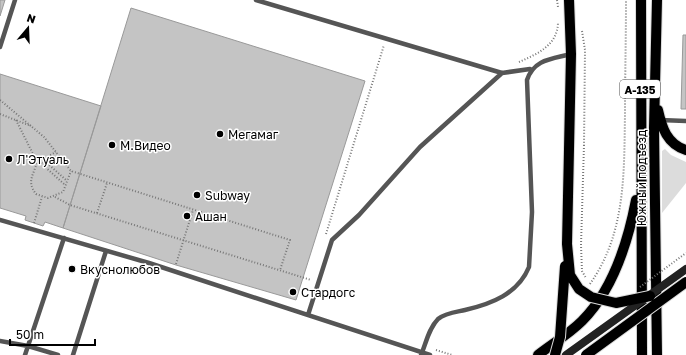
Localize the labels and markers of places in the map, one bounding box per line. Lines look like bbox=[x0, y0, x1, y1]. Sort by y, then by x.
place label: Мегамаг bbox=[228, 127, 279, 142]
marker: Мегамаг bbox=[215, 129, 225, 139]
place label: М.Видео bbox=[120, 138, 171, 153]
marker: М.Видео bbox=[107, 140, 117, 150]
place label: Л'Этуаль bbox=[17, 152, 69, 167]
marker: Л'Этуаль bbox=[4, 154, 14, 164]
place label: Subway bbox=[205, 188, 250, 203]
marker: Subway bbox=[192, 190, 202, 200]
place label: Ашан bbox=[195, 209, 227, 224]
marker: Ашан bbox=[182, 211, 192, 221]
place label: Вкуснолюбов bbox=[80, 262, 160, 277]
marker: Вкуснолюбов bbox=[67, 264, 77, 274]
place label: Стардогс bbox=[301, 285, 356, 300]
marker: Стардогс bbox=[288, 287, 298, 297]

